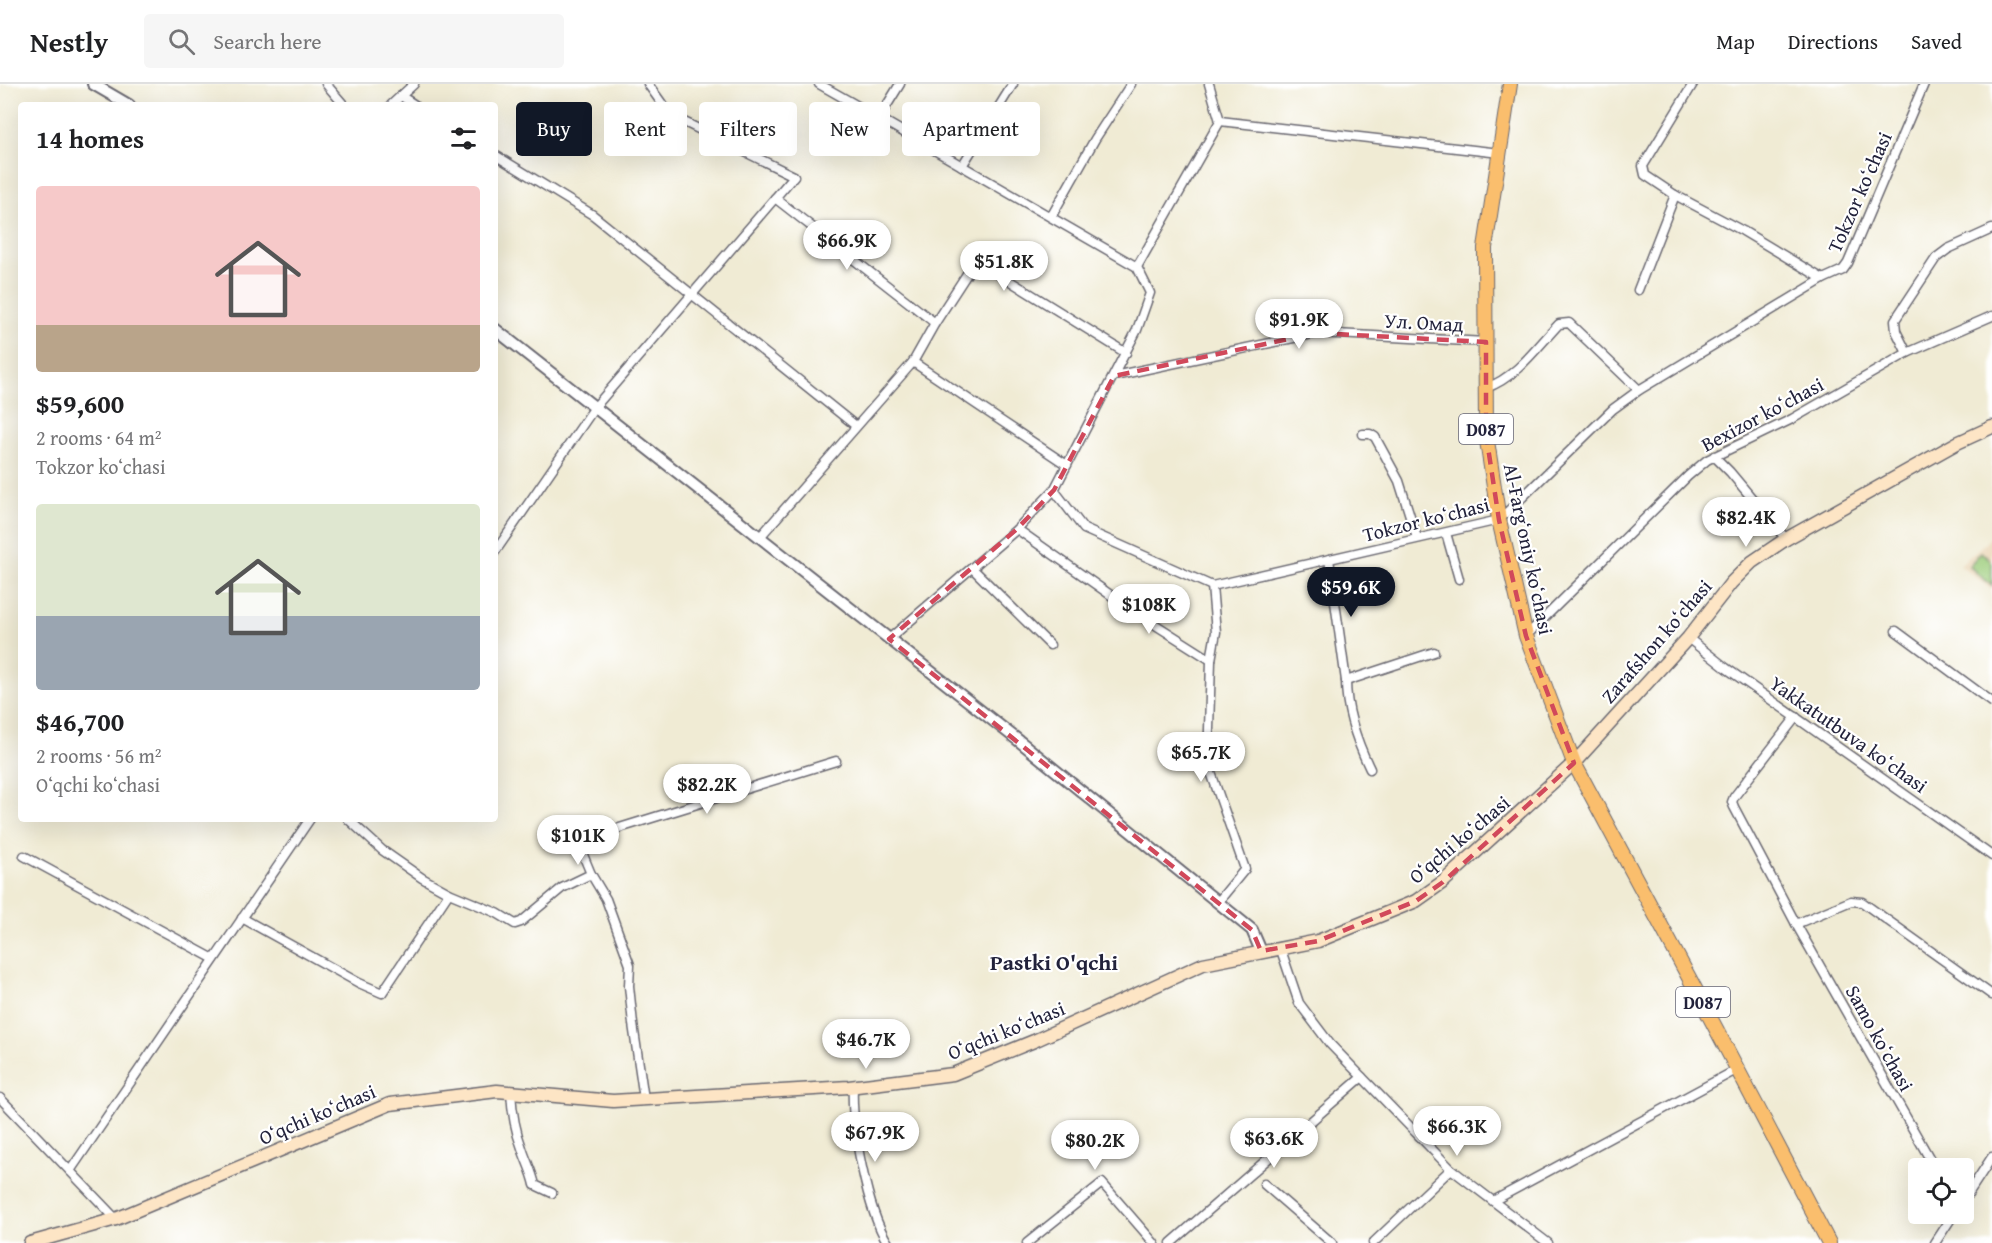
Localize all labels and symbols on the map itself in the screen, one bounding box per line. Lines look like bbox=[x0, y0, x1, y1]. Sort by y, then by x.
street label: Tokzor koʻchasi bbox=[1819, 127, 1899, 257]
pin: $66.9K bbox=[798, 220, 896, 271]
pin: $51.8K bbox=[955, 241, 1053, 292]
pin: $91.9K bbox=[1250, 299, 1348, 350]
street label: Ул. Омад bbox=[1384, 305, 1464, 339]
street label: Bexizor koʻchasi bbox=[1696, 369, 1829, 459]
road number: D087 bbox=[1459, 414, 1513, 444]
street label: Al-Fargʻoniy koʻchasi bbox=[1497, 461, 1561, 638]
street label: Tokzor koʻchasi bbox=[1360, 489, 1493, 549]
pin: $82.4K bbox=[1697, 497, 1795, 548]
pin: $59.6K bbox=[1302, 567, 1400, 618]
street label: Zarafshon koʻchasi bbox=[1594, 572, 1718, 709]
pin: $108K bbox=[1107, 584, 1191, 635]
street label: Yakkatutbuva koʻchasi bbox=[1764, 669, 1934, 800]
pin: $65.7K bbox=[1152, 732, 1250, 783]
pin: $82.2K bbox=[658, 764, 756, 815]
street label: Oʻqchi koʻchasi bbox=[1402, 788, 1516, 890]
pin: $101K bbox=[536, 815, 620, 866]
district label: Pastki O'qchi bbox=[990, 946, 1118, 978]
street label: Samo koʻchasi bbox=[1839, 980, 1921, 1097]
road number: D087 bbox=[1676, 987, 1730, 1017]
street label: Oʻqchi koʻchasi bbox=[943, 993, 1069, 1067]
pin: $46.7K bbox=[817, 1019, 915, 1070]
street label: Oʻqchi koʻchasi bbox=[254, 1076, 380, 1152]
pin: $66.3K bbox=[1408, 1106, 1506, 1157]
pin: $67.9K bbox=[826, 1112, 924, 1163]
pin: $63.6K bbox=[1225, 1118, 1323, 1169]
pin: $80.2K bbox=[1046, 1120, 1144, 1171]

